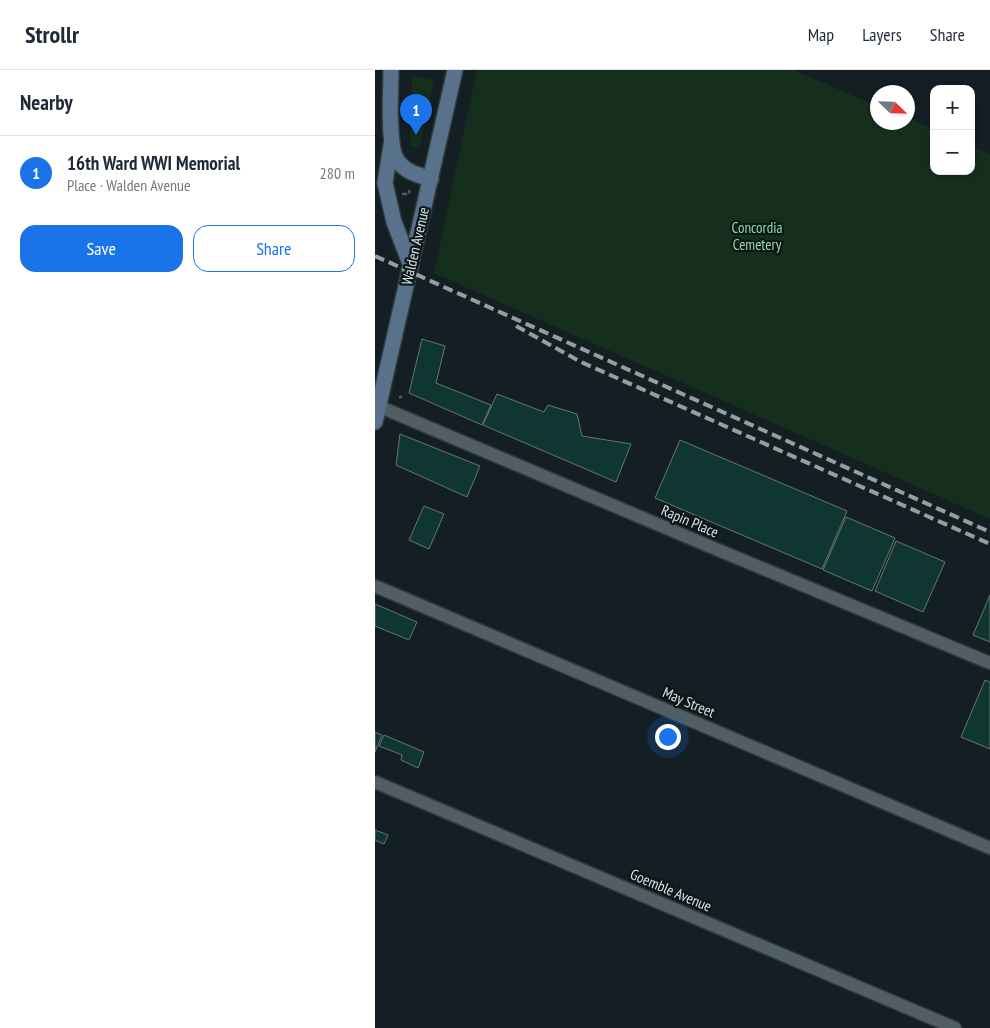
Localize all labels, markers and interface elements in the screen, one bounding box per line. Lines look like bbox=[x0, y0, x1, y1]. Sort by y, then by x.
text: Strollr bbox=[25, 19, 79, 50]
text: Map bbox=[808, 23, 834, 46]
text: Layers bbox=[862, 23, 902, 46]
text: Share bbox=[930, 23, 965, 46]
north arrow bbox=[870, 85, 915, 130]
map controls bbox=[930, 85, 975, 175]
button: + bbox=[930, 85, 975, 130]
text: Nearby bbox=[20, 89, 73, 116]
pin: 1 bbox=[400, 94, 432, 135]
button: − bbox=[930, 130, 975, 175]
text: 16th Ward WWI Memorial bbox=[67, 151, 240, 175]
text: 1 bbox=[32, 163, 40, 183]
text: 280 m bbox=[320, 163, 355, 183]
text: Place · Walden Avenue bbox=[67, 175, 191, 195]
street label: Walden Avenue bbox=[397, 205, 433, 287]
park label: Concordia Cemetery bbox=[732, 218, 782, 254]
button: Save bbox=[20, 225, 183, 272]
button: Share bbox=[193, 225, 355, 272]
street label: Rapin Place bbox=[659, 500, 721, 542]
street label: May Street bbox=[660, 683, 718, 721]
your location bbox=[655, 724, 681, 750]
street label: Goemble Avenue bbox=[627, 864, 715, 916]

